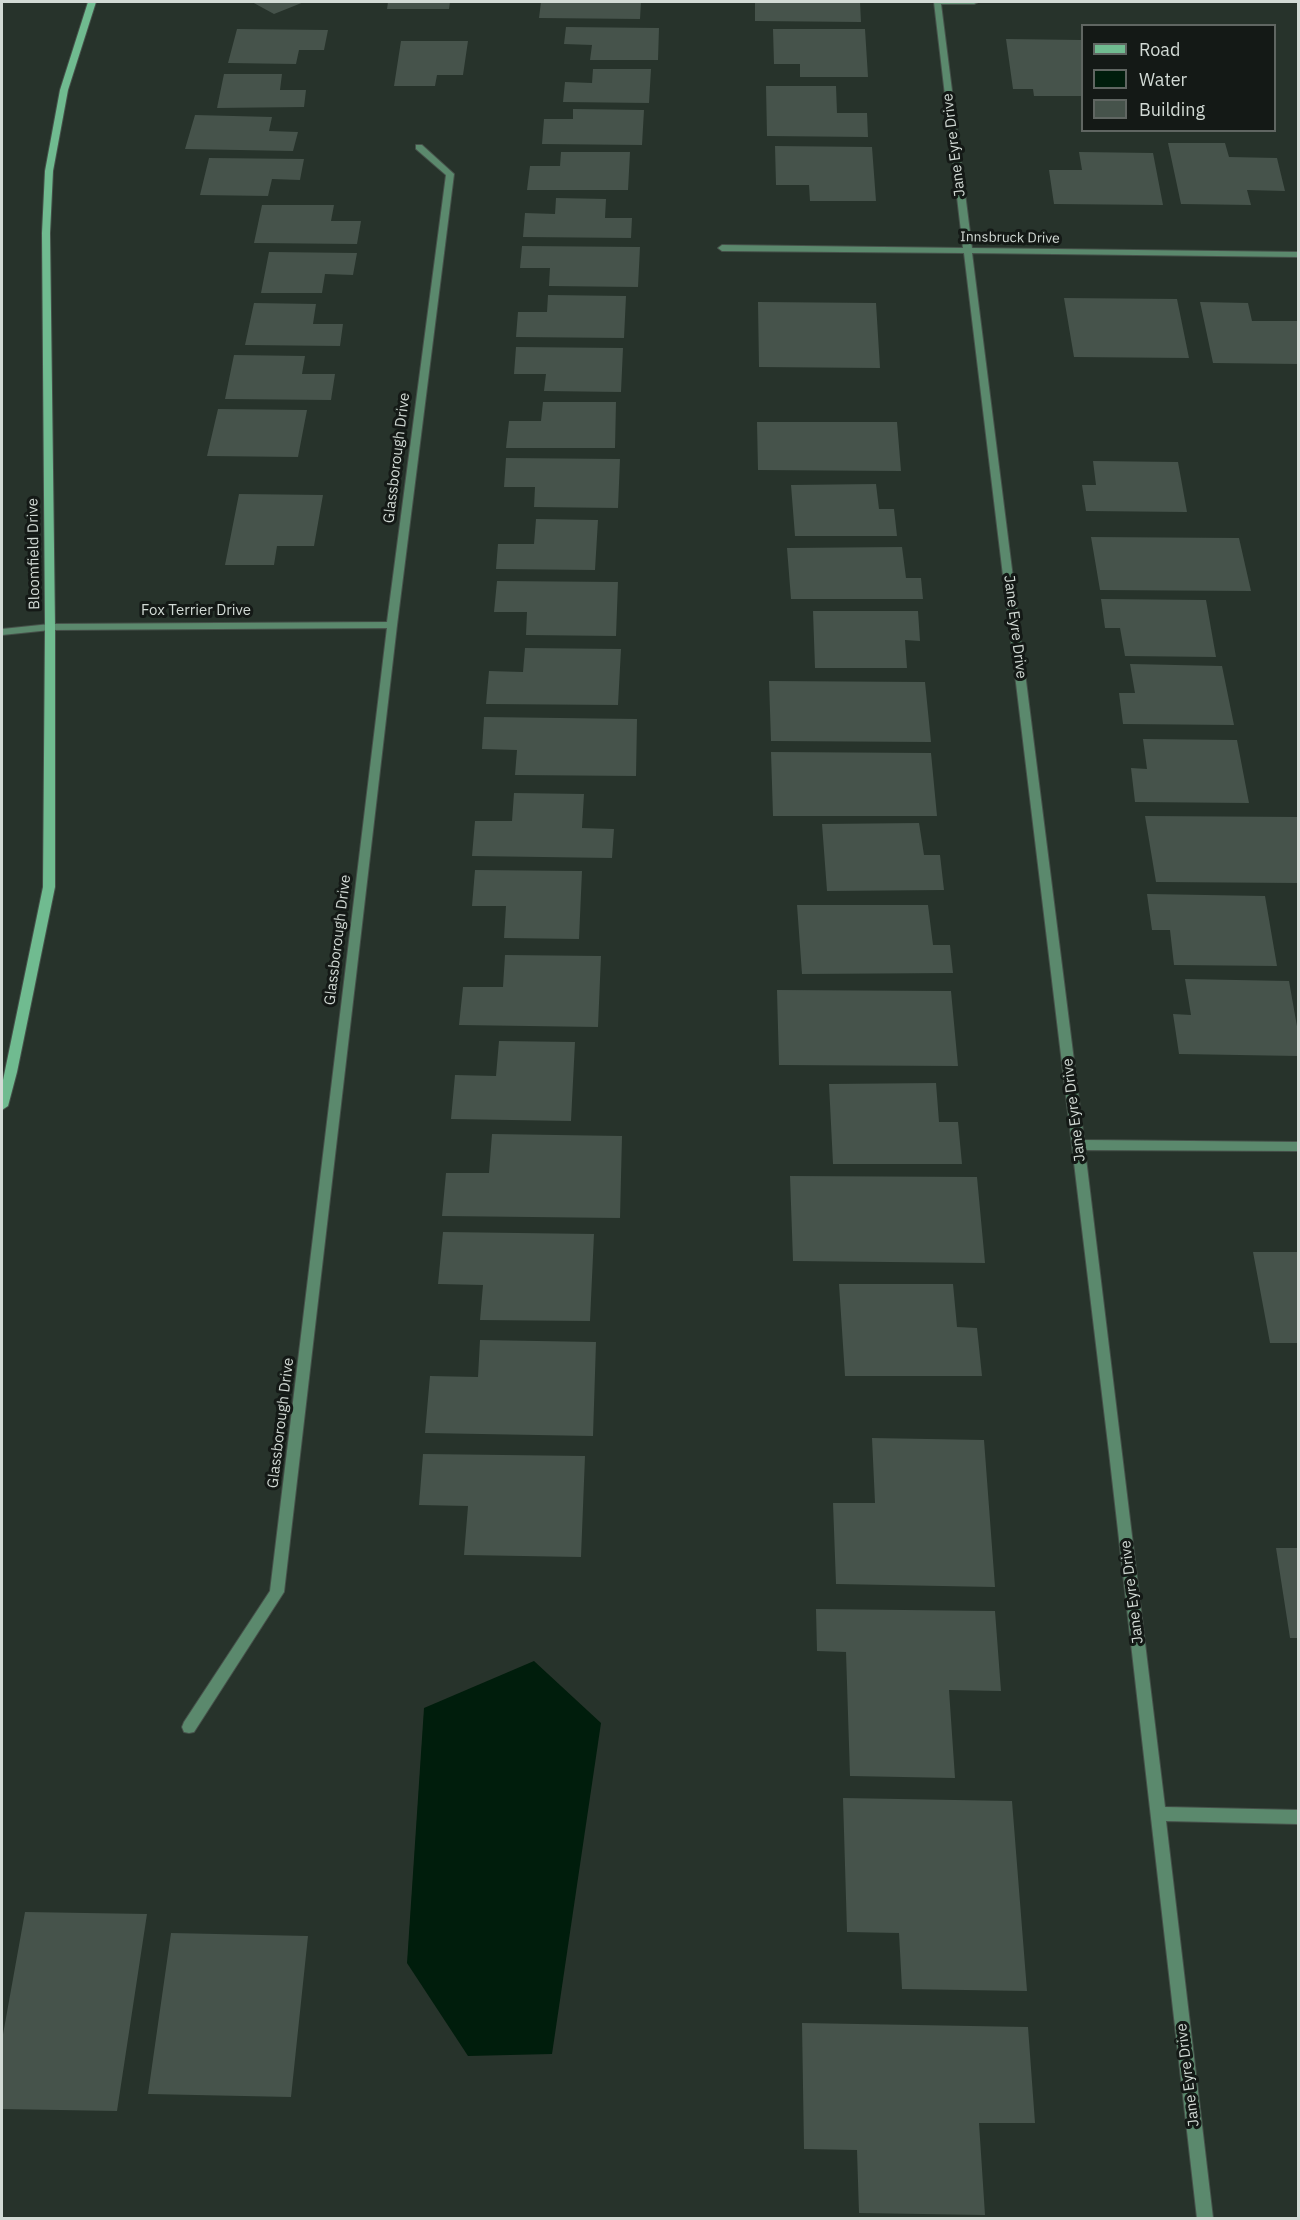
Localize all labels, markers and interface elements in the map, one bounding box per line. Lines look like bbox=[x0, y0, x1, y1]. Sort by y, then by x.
legend bbox=[1081, 24, 1276, 132]
text: Road bbox=[1139, 38, 1180, 61]
text: Water bbox=[1139, 68, 1187, 91]
street label: Jane Eyre Drive bbox=[939, 92, 969, 198]
text: Building bbox=[1139, 98, 1205, 121]
street label: Innsbruck Drive bbox=[960, 229, 1060, 247]
street label: Glassborough Drive bbox=[380, 392, 414, 524]
street label: Bloomfield Drive bbox=[24, 498, 44, 610]
street label: Jane Eyre Drive bbox=[1000, 574, 1030, 680]
street label: Fox Terrier Drive bbox=[141, 602, 251, 620]
street label: Glassborough Drive bbox=[321, 874, 355, 1006]
street label: Jane Eyre Drive bbox=[1059, 1057, 1089, 1163]
street label: Glassborough Drive bbox=[264, 1357, 298, 1489]
street label: Jane Eyre Drive bbox=[1117, 1539, 1147, 1645]
street label: Jane Eyre Drive bbox=[1173, 2022, 1203, 2128]

